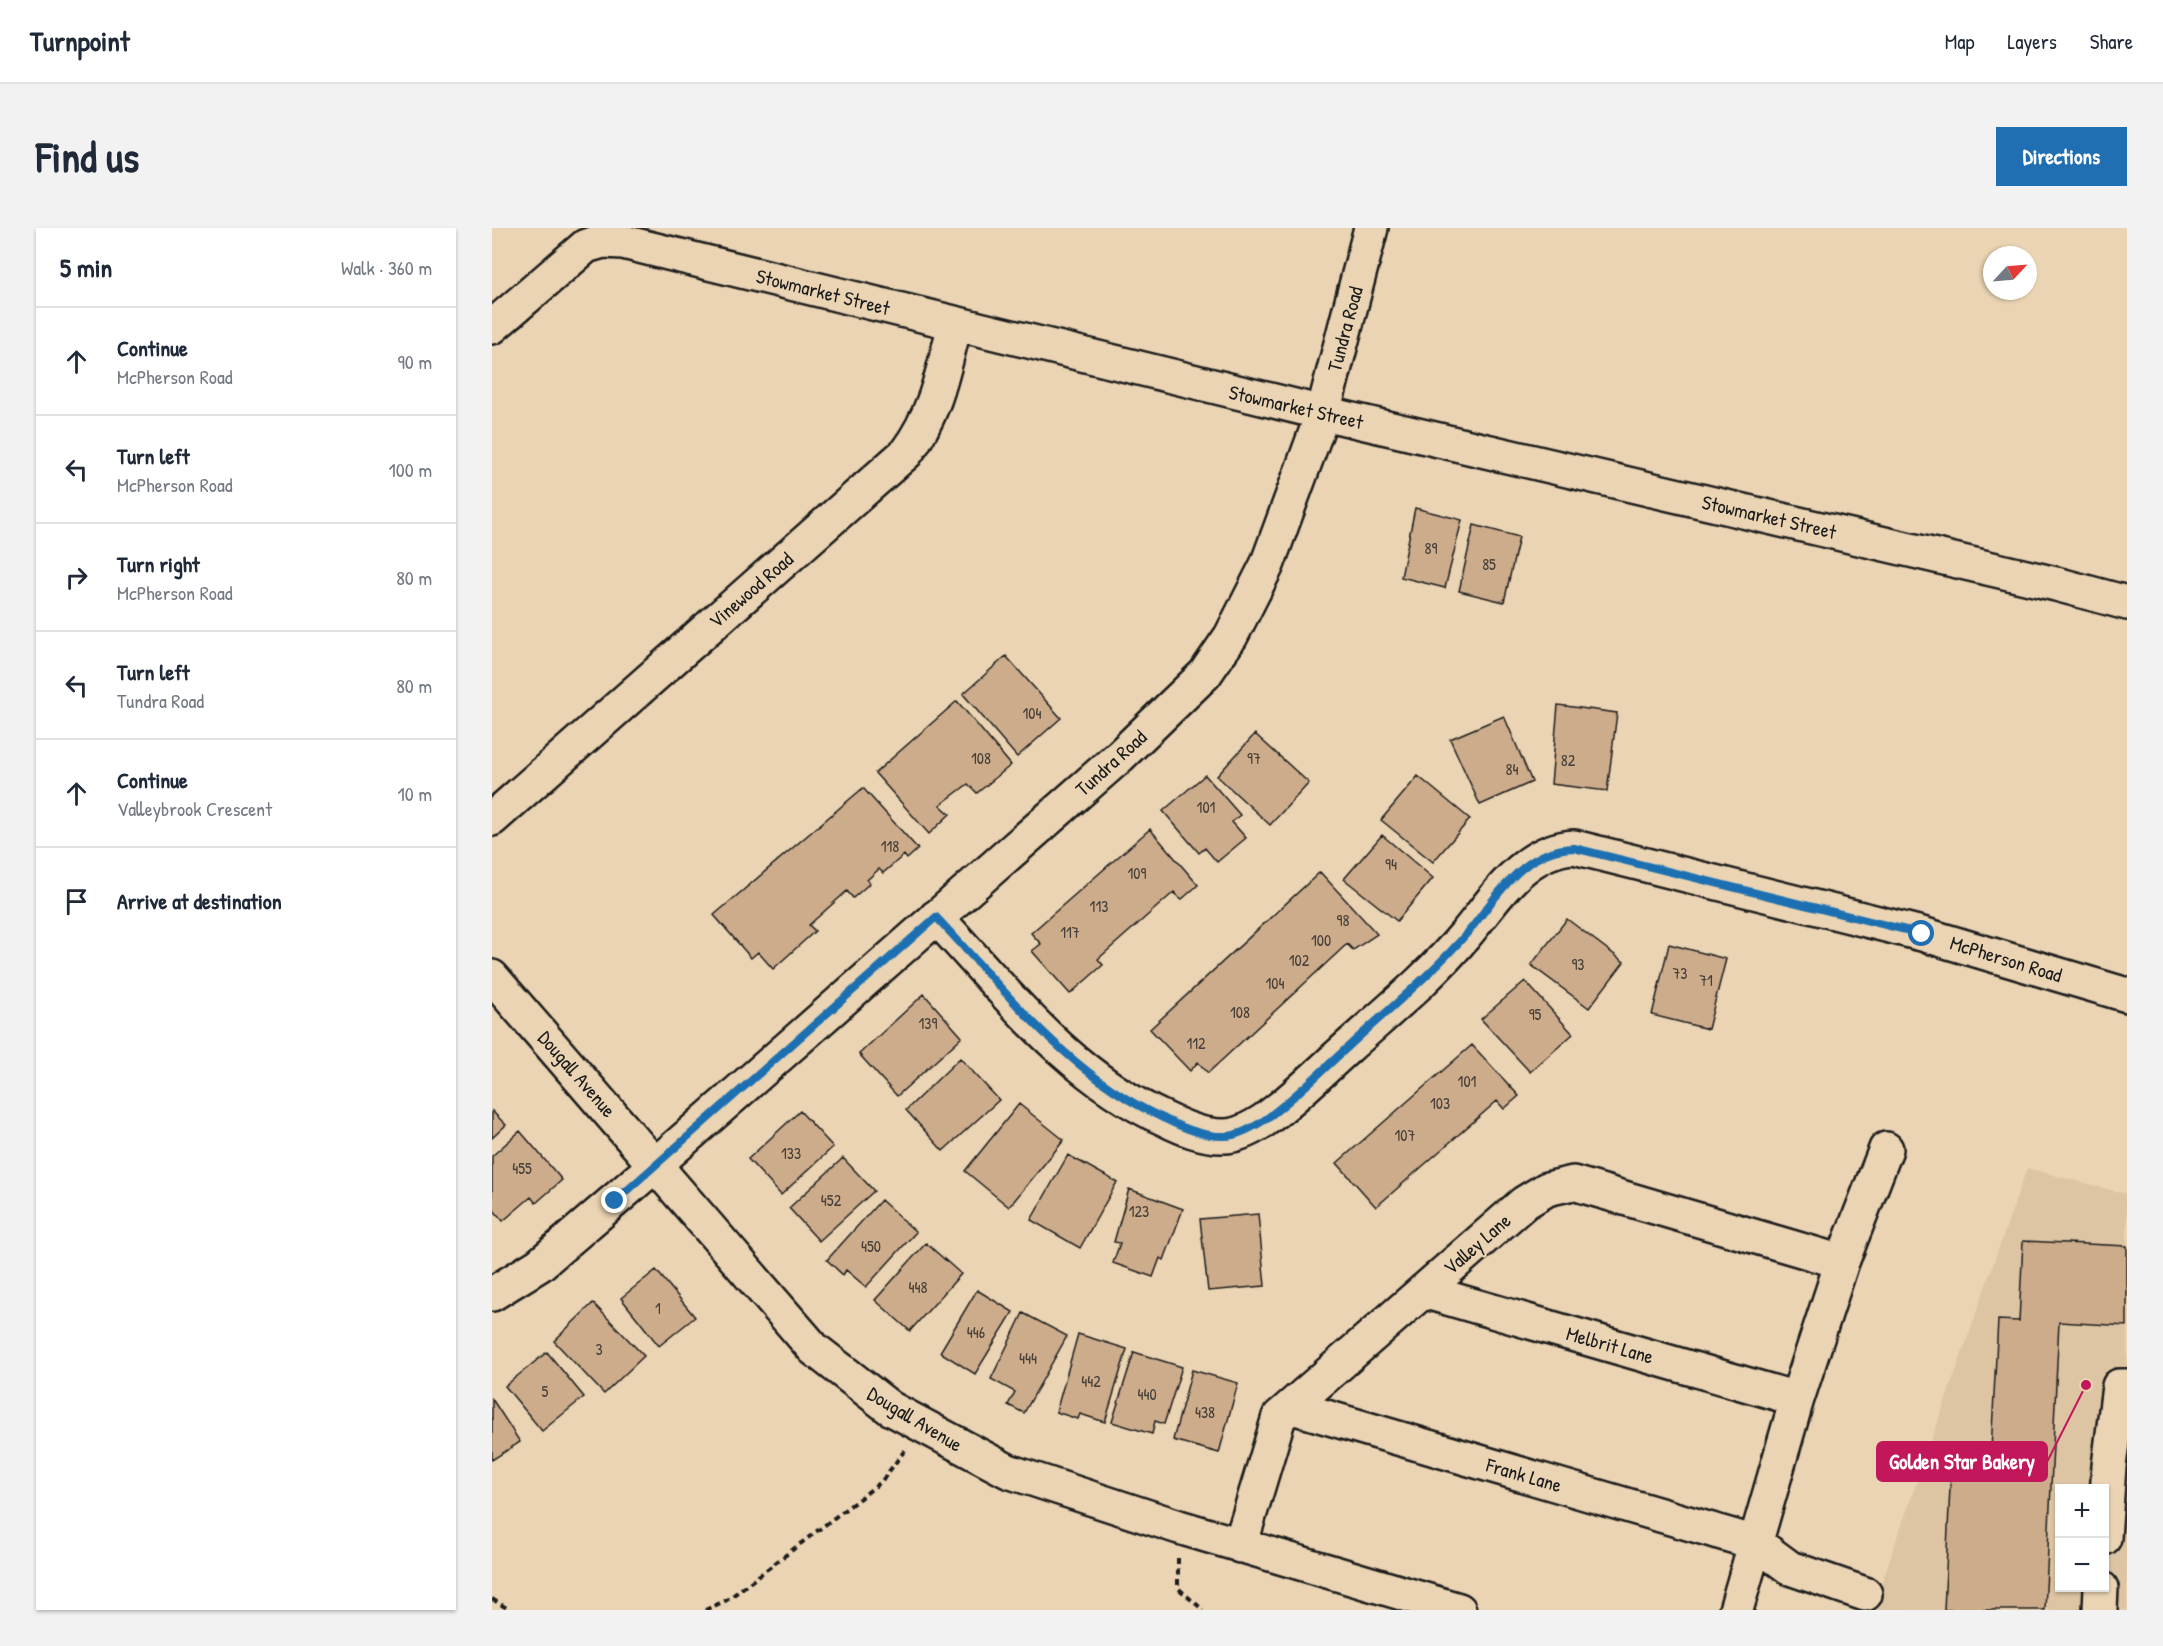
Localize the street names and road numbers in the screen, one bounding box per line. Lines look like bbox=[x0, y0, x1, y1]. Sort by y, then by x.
street label: Stowmarket Street bbox=[753, 262, 894, 321]
street label: Tundra Road bbox=[1320, 283, 1369, 374]
street label: Stowmarket Street bbox=[1226, 378, 1367, 435]
street label: Stowmarket Street bbox=[1699, 488, 1840, 545]
street label: Vinewood Road bbox=[703, 545, 799, 634]
street label: Tundra Road bbox=[1069, 723, 1152, 802]
street label: McPherson Road bbox=[1947, 929, 2066, 988]
street label: Dougall Avenue bbox=[532, 1025, 622, 1123]
street label: Valley Lane bbox=[1437, 1207, 1516, 1280]
street label: Melbrit Lane bbox=[1563, 1319, 1657, 1370]
street label: Dougall Avenue bbox=[863, 1380, 968, 1458]
street label: Frank Lane bbox=[1482, 1451, 1565, 1498]

